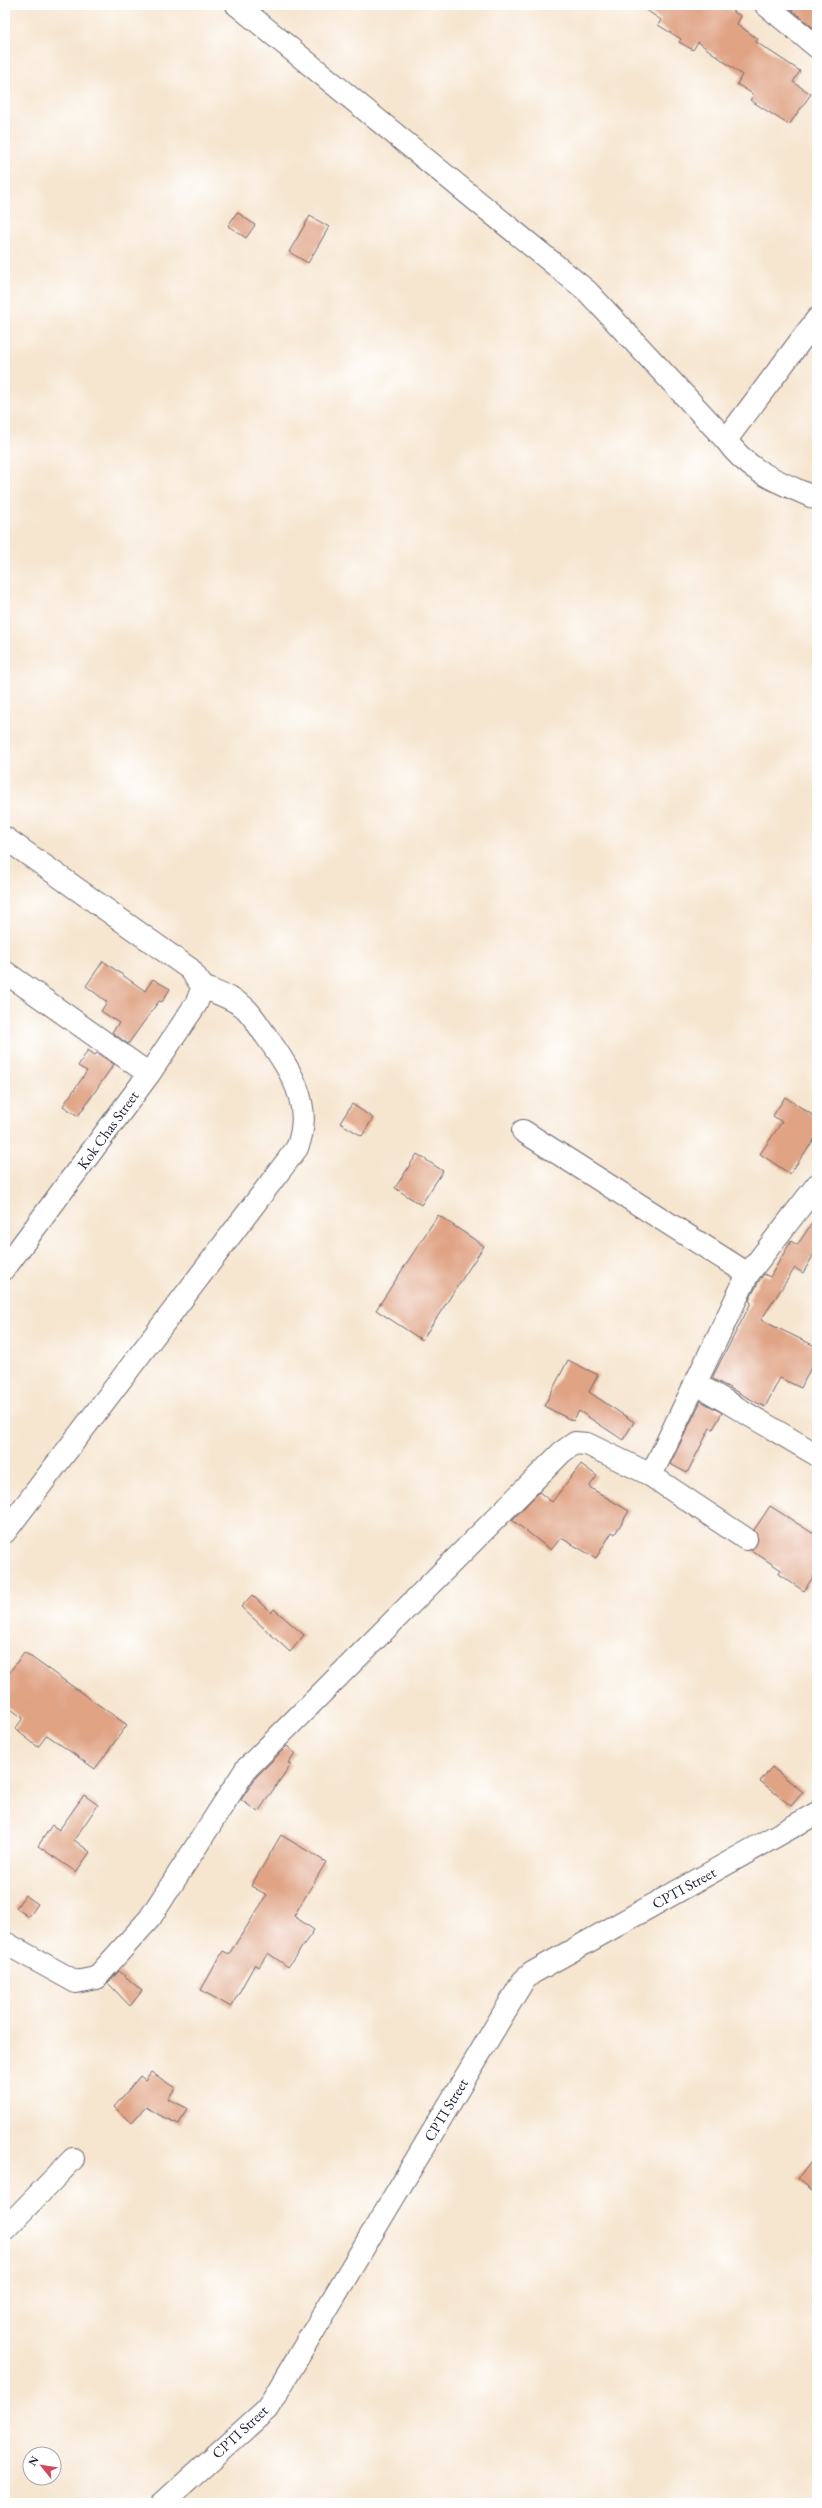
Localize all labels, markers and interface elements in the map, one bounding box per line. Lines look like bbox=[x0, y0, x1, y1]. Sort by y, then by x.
street label: Kok Chas Street bbox=[73, 1086, 143, 1173]
street label: CPTI Street bbox=[649, 1862, 719, 1913]
street label: CPTI Street bbox=[419, 2075, 472, 2145]
street label: CPTI Street bbox=[208, 2401, 272, 2462]
north arrow bbox=[22, 2446, 62, 2486]
text: N bbox=[25, 2454, 42, 2468]

